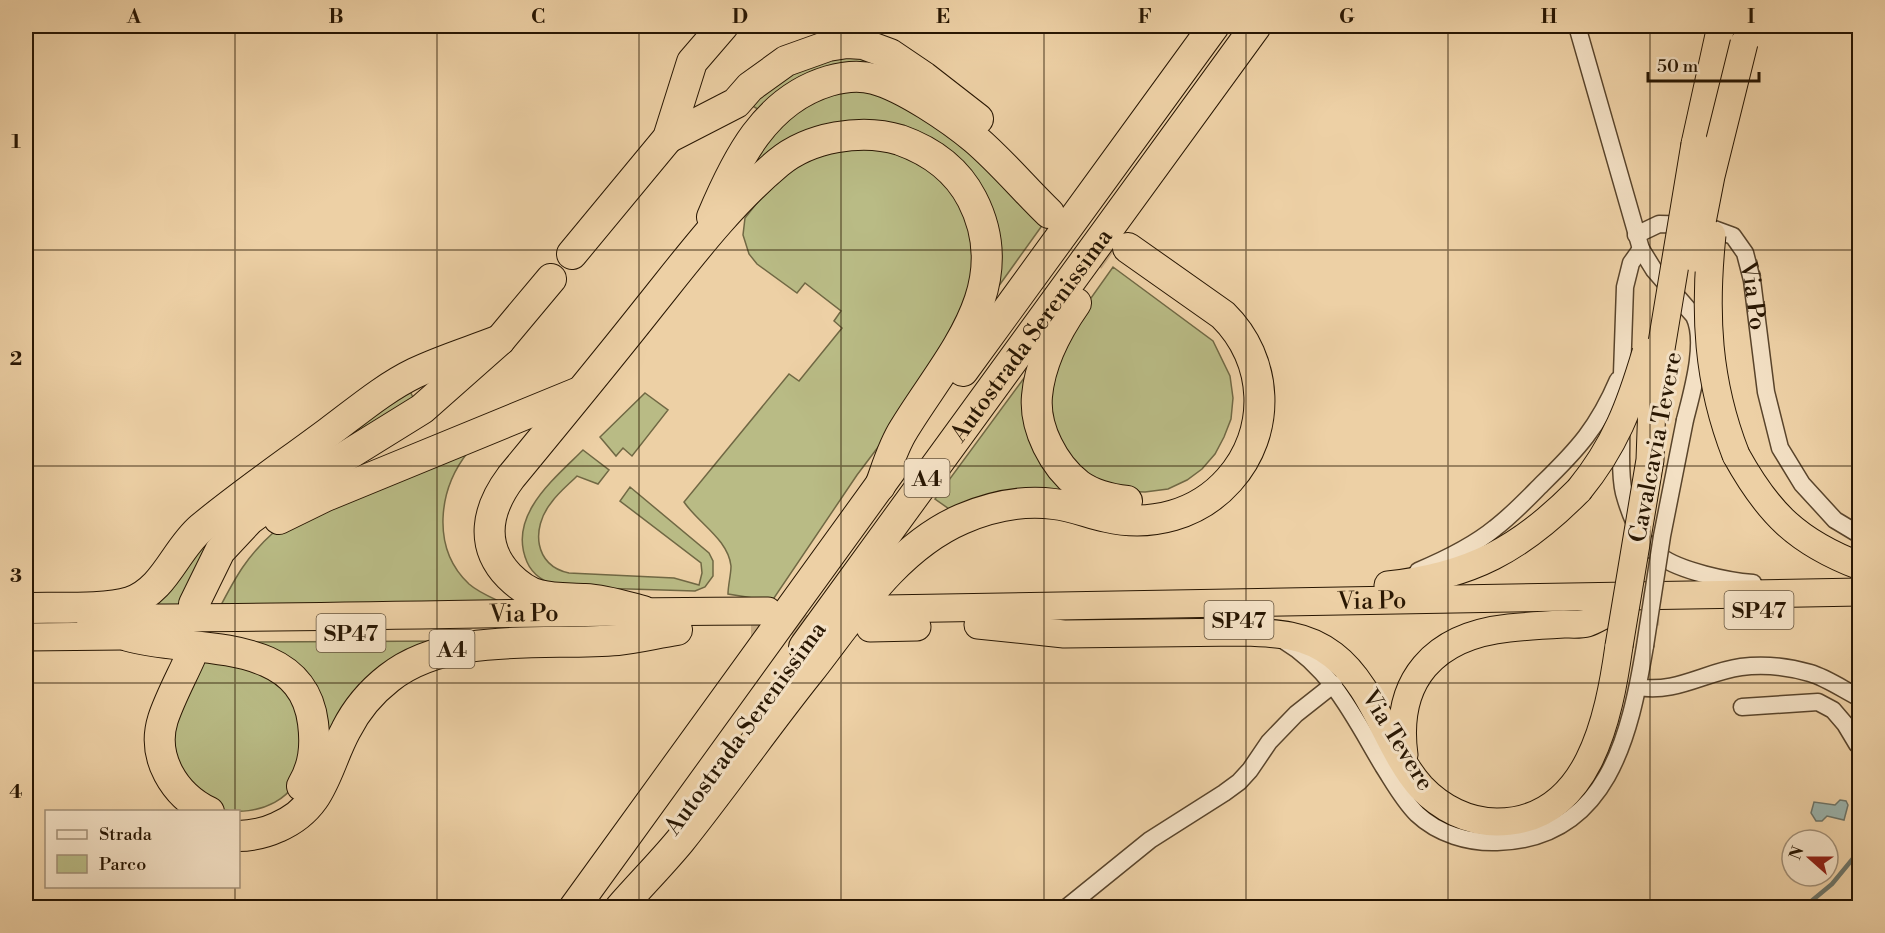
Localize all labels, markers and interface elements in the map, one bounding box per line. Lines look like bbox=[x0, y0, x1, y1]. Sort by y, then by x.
text: A bbox=[126, 5, 142, 30]
text: B bbox=[328, 5, 344, 30]
text: C bbox=[531, 5, 545, 30]
text: D bbox=[732, 5, 748, 30]
text: E bbox=[936, 5, 950, 30]
text: F bbox=[1138, 5, 1152, 30]
text: G bbox=[1339, 5, 1355, 30]
text: H bbox=[1541, 5, 1558, 30]
text: I bbox=[1747, 5, 1755, 30]
scale bar bbox=[1648, 45, 1759, 83]
text: 50 m bbox=[1657, 55, 1699, 78]
text: 1 bbox=[11, 130, 21, 155]
street label: Autostrada Serenissima bbox=[944, 222, 1120, 449]
street label: Via Po bbox=[1732, 257, 1772, 332]
text: 2 bbox=[10, 347, 22, 372]
street label: Cavalcavia Tevere bbox=[1623, 349, 1689, 545]
road number: A4 bbox=[904, 459, 950, 497]
text: 3 bbox=[10, 564, 22, 589]
street label: Via Po bbox=[1336, 586, 1407, 617]
road number: SP47 bbox=[1724, 591, 1794, 629]
street label: Via Po bbox=[488, 599, 559, 630]
road number: SP47 bbox=[1204, 601, 1274, 639]
road number: SP47 bbox=[316, 614, 386, 652]
street label: Autostrada Serenissima bbox=[658, 615, 834, 842]
road number: A4 bbox=[430, 630, 474, 668]
street label: Via Tevere bbox=[1354, 684, 1440, 797]
text: 4 bbox=[9, 780, 23, 805]
legend bbox=[45, 810, 240, 888]
text: Strada bbox=[99, 823, 153, 846]
north arrow bbox=[1780, 828, 1840, 888]
text: N bbox=[1785, 843, 1809, 862]
text: Parco bbox=[99, 853, 146, 876]

